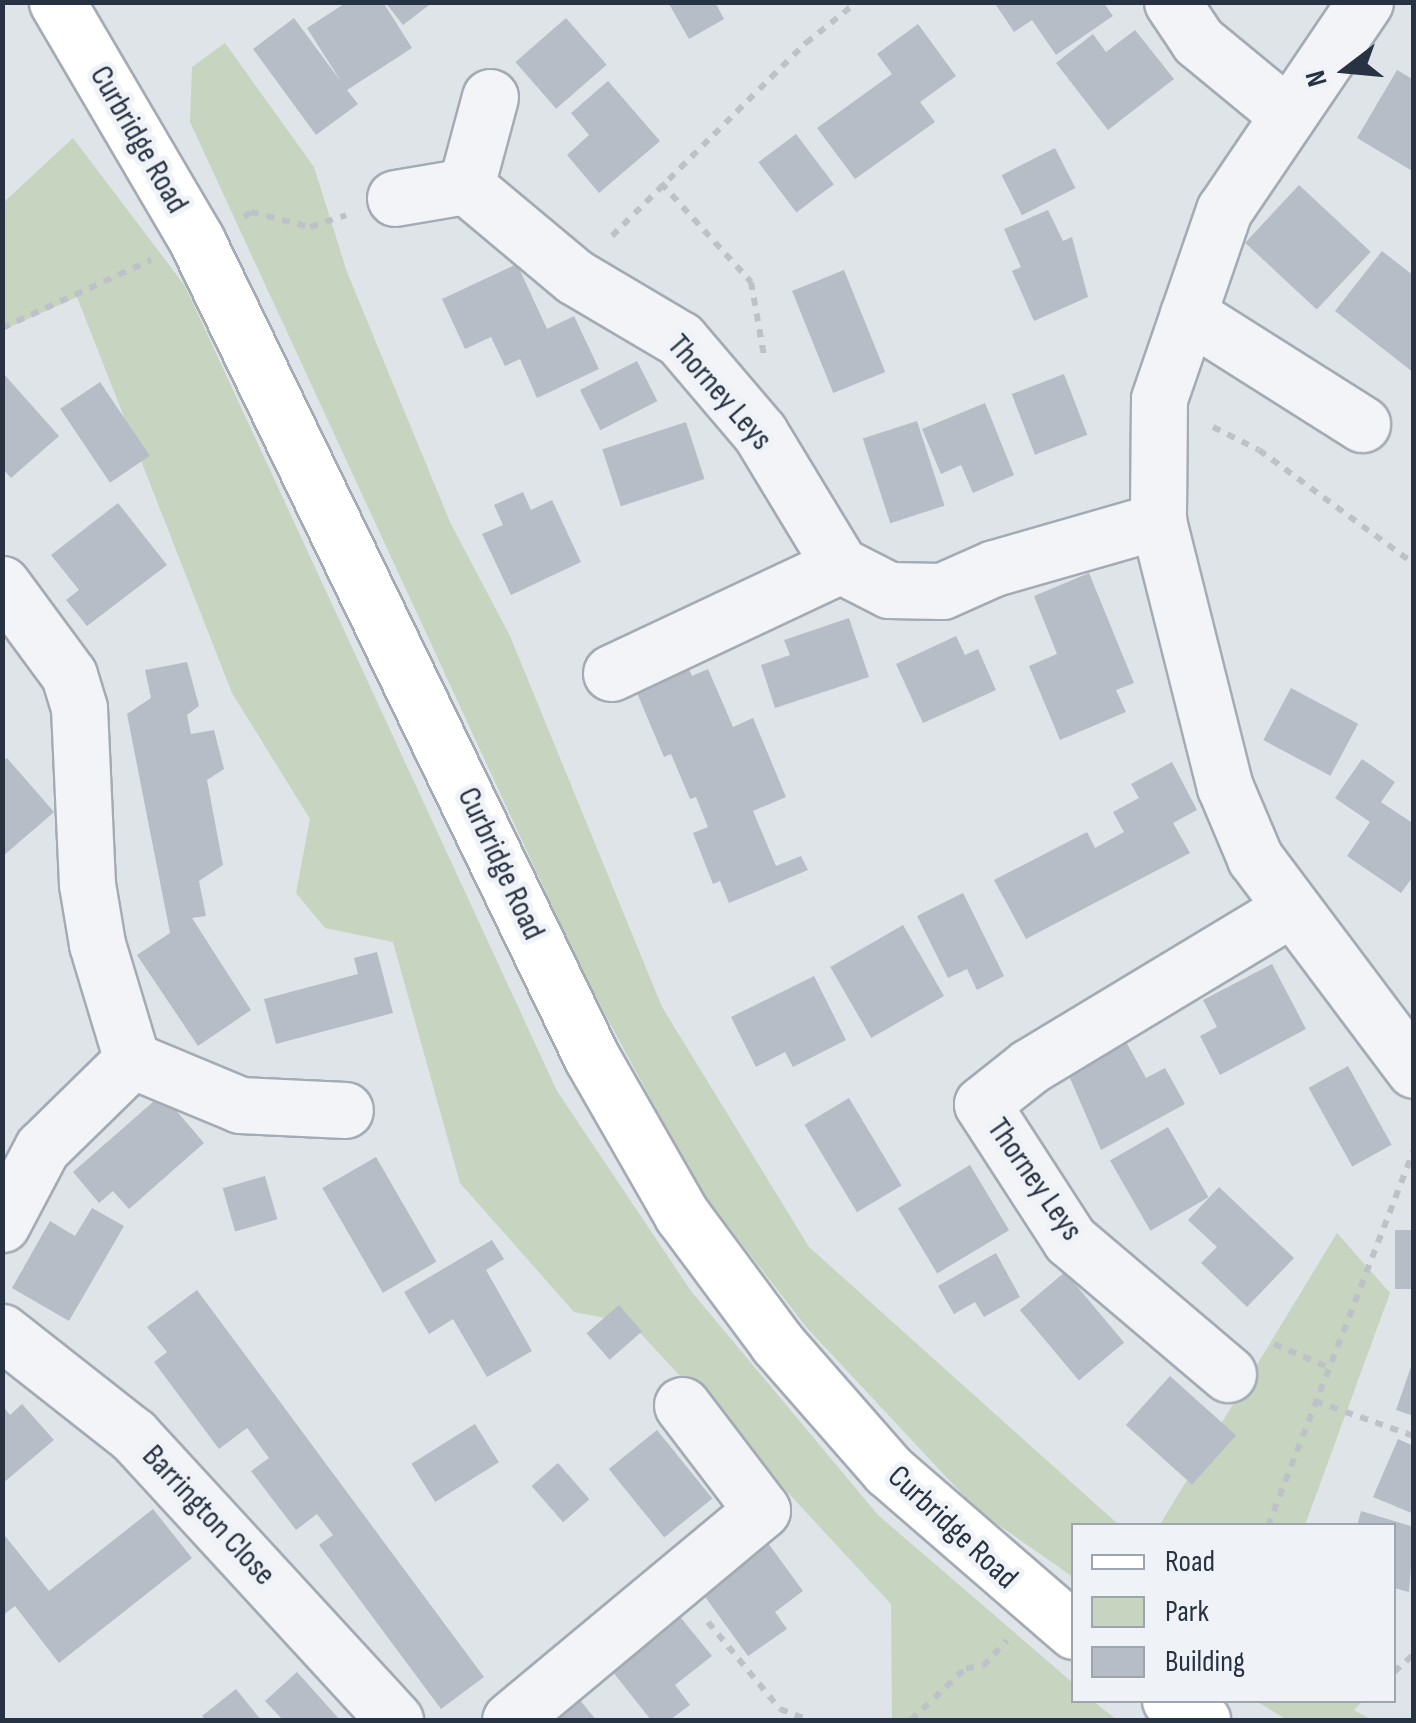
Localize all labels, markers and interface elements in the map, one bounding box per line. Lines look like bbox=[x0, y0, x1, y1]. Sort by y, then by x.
north arrow bbox=[1296, 20, 1396, 120]
street label: Curbridge Road bbox=[80, 60, 196, 220]
text: N bbox=[1299, 67, 1335, 90]
street label: Thorney Leys bbox=[658, 327, 780, 459]
street label: Curbridge Road bbox=[448, 782, 552, 946]
street label: Thorney Leys bbox=[978, 1111, 1090, 1249]
street label: Barrington Close bbox=[133, 1438, 283, 1594]
street label: Curbridge Road bbox=[879, 1458, 1025, 1598]
legend bbox=[1071, 1523, 1396, 1703]
text: Road bbox=[1165, 1544, 1215, 1580]
text: Park bbox=[1165, 1594, 1209, 1630]
text: Building bbox=[1165, 1644, 1245, 1680]

